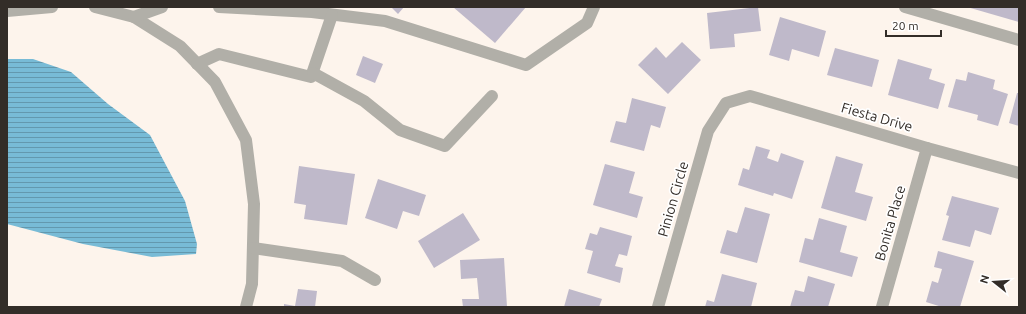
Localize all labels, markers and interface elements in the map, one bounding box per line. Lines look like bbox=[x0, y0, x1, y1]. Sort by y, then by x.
scale bar bbox=[886, 12, 941, 38]
text: 20 m bbox=[892, 19, 919, 32]
street label: Fiesta Drive bbox=[839, 99, 915, 135]
street label: Pinion Circle bbox=[655, 159, 691, 239]
street label: Bonita Place bbox=[872, 183, 908, 263]
north arrow bbox=[974, 262, 1014, 302]
text: N bbox=[977, 273, 991, 285]

